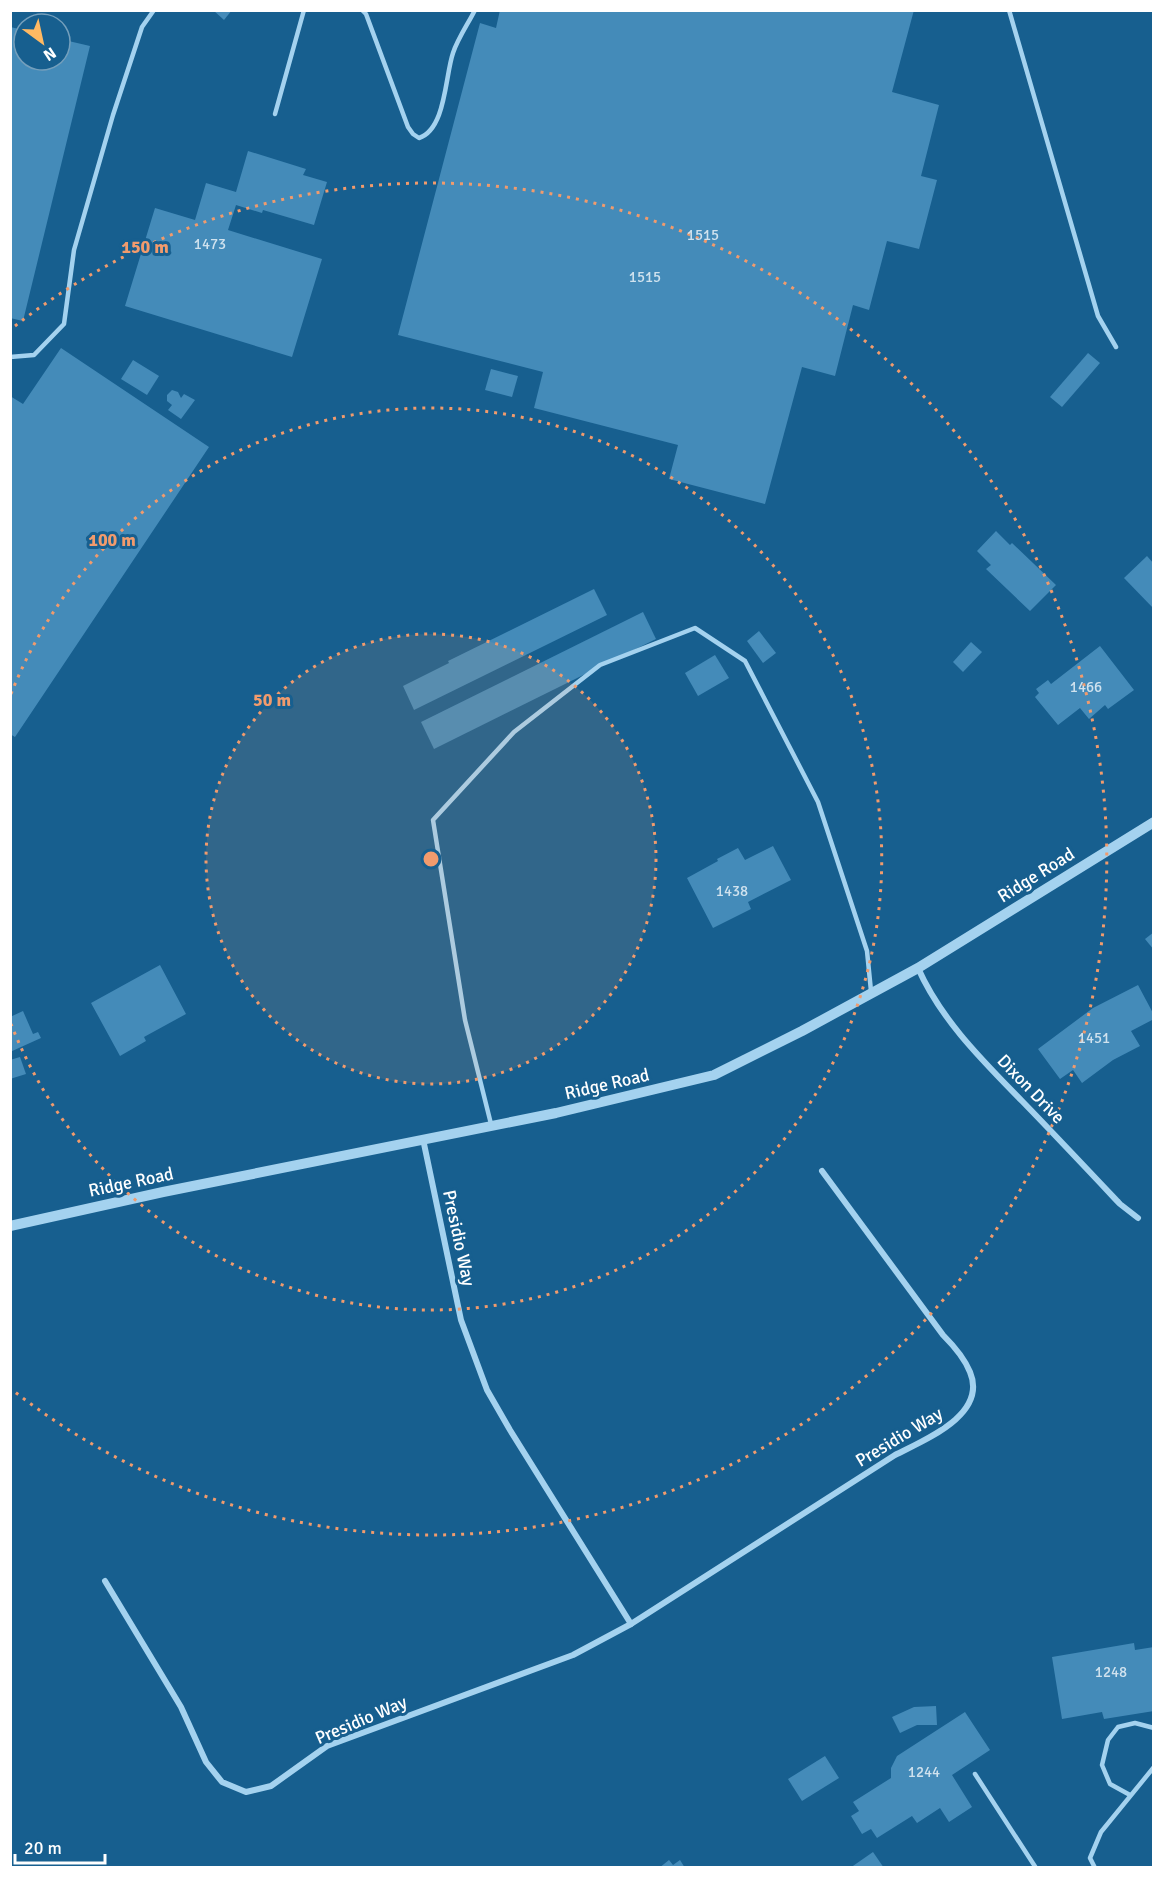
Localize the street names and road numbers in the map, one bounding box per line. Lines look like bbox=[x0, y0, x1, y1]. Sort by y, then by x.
street label: Ridge Road bbox=[994, 843, 1078, 907]
street label: Dixon Drive bbox=[993, 1050, 1069, 1128]
street label: Ridge Road bbox=[563, 1064, 651, 1104]
street label: Ridge Road bbox=[87, 1162, 175, 1202]
street label: Presidio Way bbox=[438, 1188, 480, 1289]
street label: Presidio Way bbox=[851, 1402, 947, 1472]
street label: Presidio Way bbox=[312, 1691, 411, 1749]

